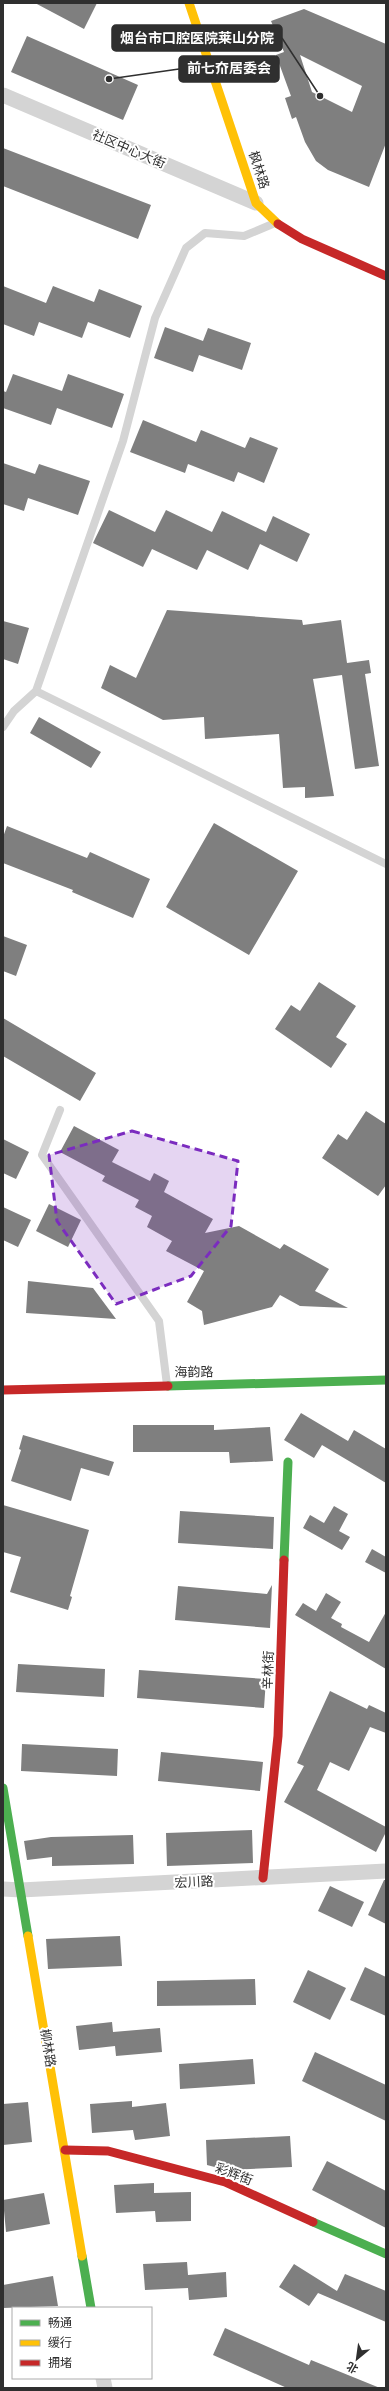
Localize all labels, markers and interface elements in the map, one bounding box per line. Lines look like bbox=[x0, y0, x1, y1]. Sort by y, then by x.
callout: 烟台市口腔医院莱山分院 bbox=[112, 25, 282, 51]
text: 烟台市口腔医院莱山分院 bbox=[120, 30, 274, 46]
callout: 前七夼居委会 bbox=[179, 56, 279, 82]
text: 前七夼居委会 bbox=[187, 60, 271, 76]
street label: 社区中心大街 bbox=[90, 127, 168, 171]
street label: 枫林路 bbox=[246, 149, 272, 191]
street label: 海韵路 bbox=[174, 1364, 214, 1380]
street label: 辛林街 bbox=[260, 1650, 276, 1690]
street label: 宏川路 bbox=[174, 1873, 214, 1891]
street label: 柳林路 bbox=[38, 2028, 58, 2068]
street label: 彩辉街 bbox=[213, 2160, 255, 2188]
legend bbox=[12, 2307, 152, 2379]
text: 畅通 bbox=[48, 2316, 72, 2330]
text: 缓行 bbox=[48, 2336, 72, 2350]
north arrow bbox=[337, 2339, 377, 2379]
text: 拥堵 bbox=[48, 2356, 72, 2370]
text: 北 bbox=[344, 2359, 360, 2376]

